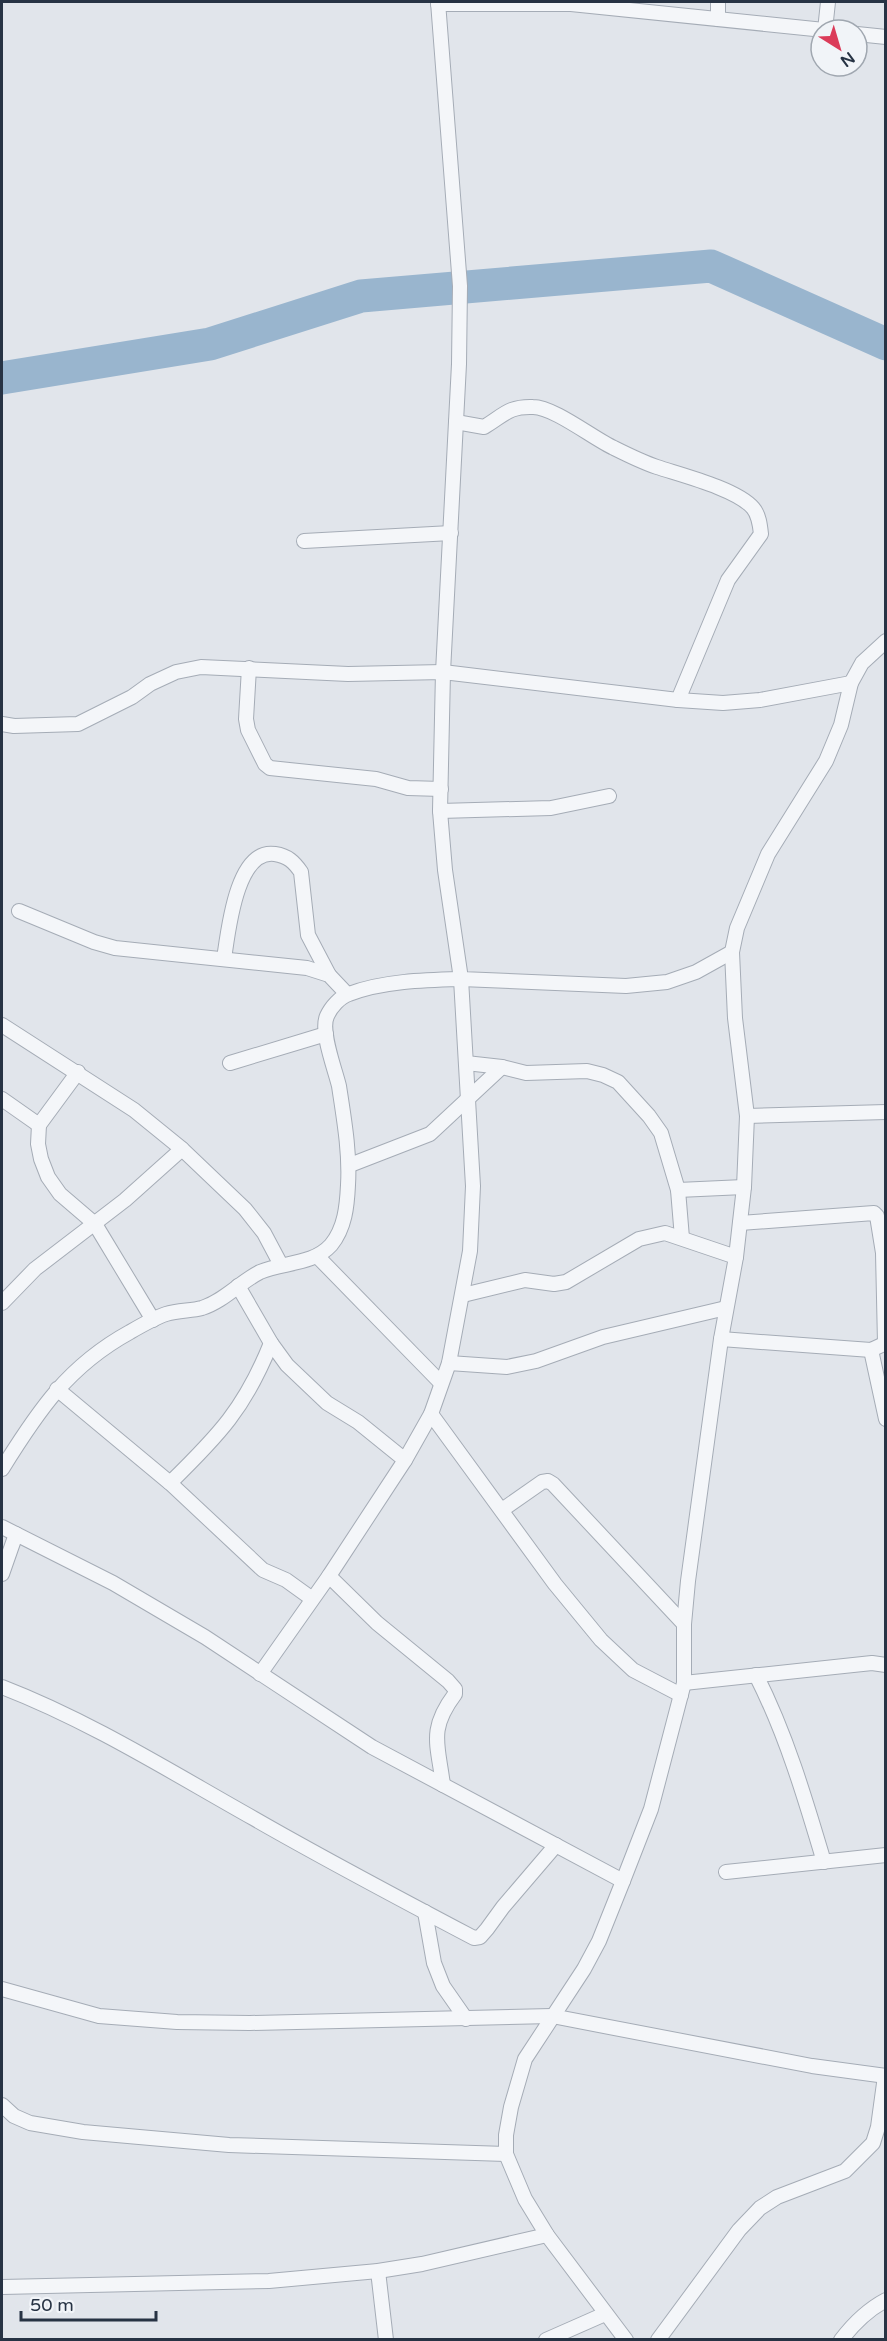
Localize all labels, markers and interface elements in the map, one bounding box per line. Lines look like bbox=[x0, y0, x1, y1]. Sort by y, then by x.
north arrow bbox=[809, 18, 869, 78]
text: N bbox=[836, 47, 859, 71]
scale bar bbox=[21, 2284, 156, 2322]
text: 50 m bbox=[30, 2294, 74, 2316]

